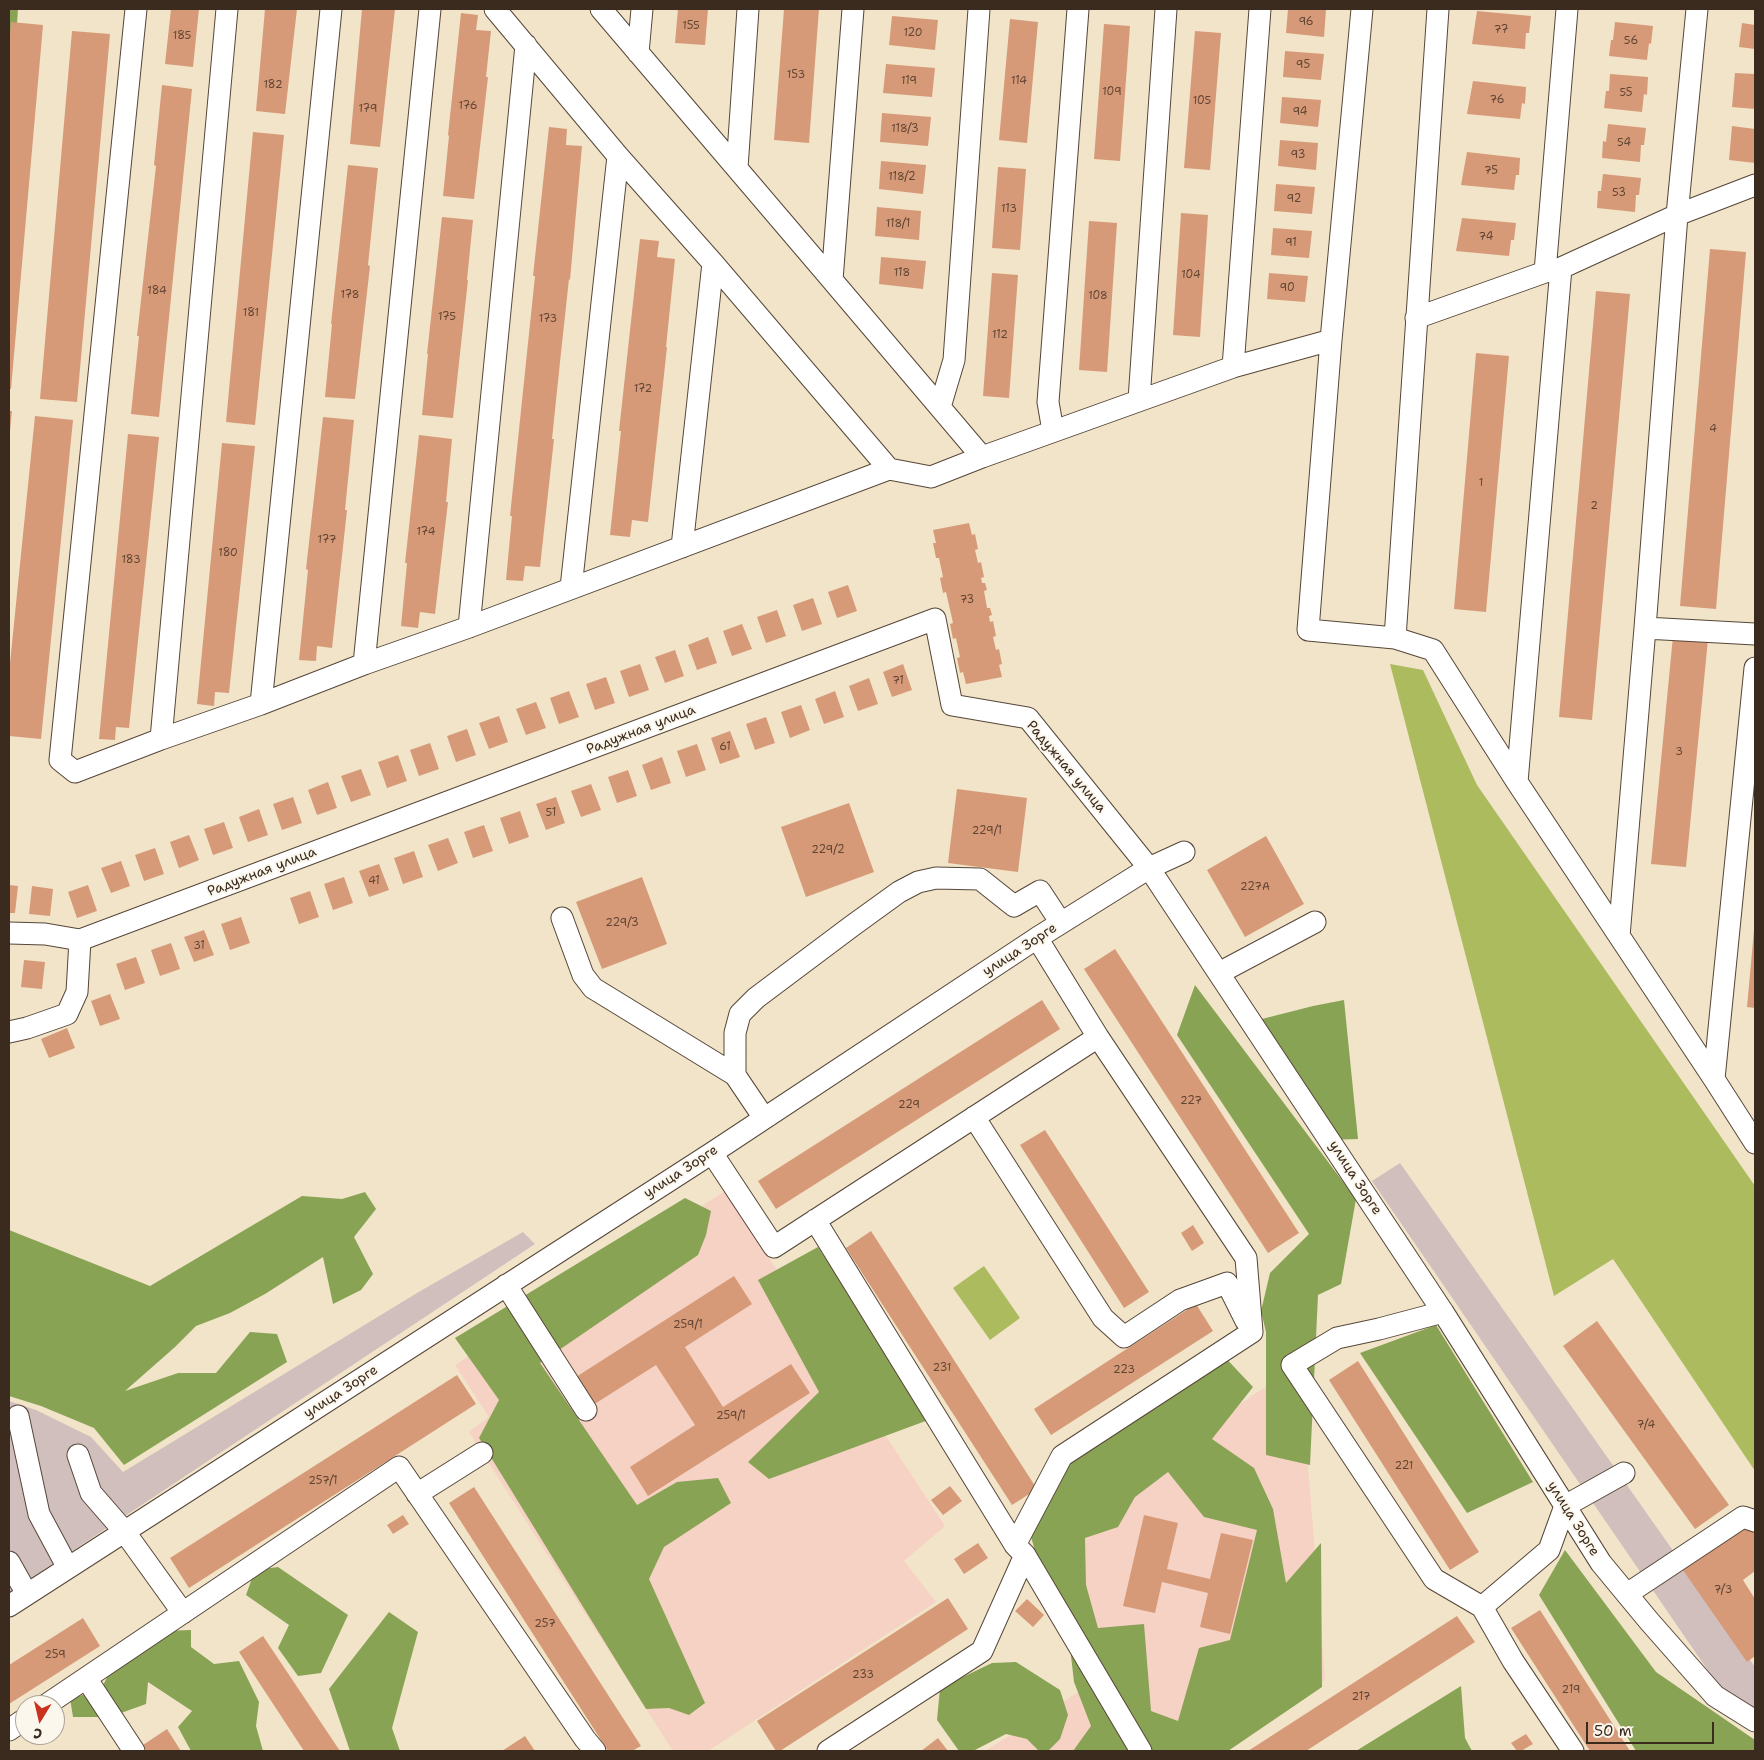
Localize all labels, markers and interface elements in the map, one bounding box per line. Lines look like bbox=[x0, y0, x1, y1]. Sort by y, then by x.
house number: 96 bbox=[1298, 15, 1314, 29]
house number: 155 bbox=[682, 19, 700, 33]
house number: 77 bbox=[1494, 23, 1508, 37]
house number: 120 bbox=[903, 26, 923, 40]
house number: 185 bbox=[173, 29, 191, 43]
house number: 56 bbox=[1624, 34, 1638, 48]
house number: 95 bbox=[1296, 58, 1310, 72]
house number: 153 bbox=[787, 68, 805, 82]
house number: 119 bbox=[901, 74, 917, 88]
house number: 114 bbox=[1011, 74, 1027, 88]
house number: 182 bbox=[263, 78, 283, 92]
house number: 109 bbox=[1102, 85, 1122, 99]
house number: 55 bbox=[1619, 86, 1633, 100]
house number: 76 bbox=[1490, 93, 1504, 107]
house number: 105 bbox=[1193, 94, 1211, 108]
house number: 176 bbox=[459, 99, 477, 113]
house number: 179 bbox=[358, 102, 378, 116]
house number: 94 bbox=[1293, 105, 1307, 119]
house number: 118/3 bbox=[891, 122, 919, 136]
house number: 54 bbox=[1617, 136, 1631, 150]
house number: 93 bbox=[1291, 148, 1305, 162]
house number: 75 bbox=[1484, 164, 1498, 178]
house number: 118/2 bbox=[888, 170, 916, 184]
house number: 53 bbox=[1612, 186, 1626, 200]
house number: 92 bbox=[1287, 192, 1301, 206]
house number: 113 bbox=[1001, 202, 1017, 216]
house number: 118/1 bbox=[886, 217, 910, 231]
house number: 74 bbox=[1479, 230, 1493, 244]
house number: 91 bbox=[1285, 236, 1297, 250]
house number: 118 bbox=[894, 266, 910, 280]
house number: 104 bbox=[1181, 268, 1201, 282]
house number: 90 bbox=[1279, 281, 1295, 295]
house number: 184 bbox=[147, 284, 167, 298]
house number: 178 bbox=[341, 288, 359, 302]
house number: 108 bbox=[1088, 289, 1108, 303]
house number: 181 bbox=[243, 306, 259, 320]
house number: 175 bbox=[438, 310, 456, 324]
house number: 173 bbox=[539, 312, 557, 326]
house number: 112 bbox=[992, 328, 1008, 342]
house number: 172 bbox=[634, 382, 652, 396]
house number: 4 bbox=[1709, 422, 1717, 436]
house number: 1 bbox=[1479, 476, 1483, 490]
house number: 2 bbox=[1590, 499, 1598, 513]
house number: 174 bbox=[417, 525, 435, 539]
house number: 177 bbox=[318, 533, 336, 547]
house number: 180 bbox=[218, 546, 238, 560]
house number: 183 bbox=[121, 553, 141, 567]
house number: 73 bbox=[960, 593, 974, 607]
house number: 71 bbox=[892, 674, 904, 688]
street label: Радужная улица bbox=[584, 702, 698, 758]
street label: Радужная улица bbox=[1023, 717, 1109, 817]
house number: 61 bbox=[719, 740, 731, 754]
house number: 3 bbox=[1675, 745, 1683, 759]
house number: 51 bbox=[546, 806, 556, 820]
house number: 229/1 bbox=[972, 824, 1002, 838]
house number: 229/2 bbox=[811, 843, 845, 857]
street label: Радужная улица bbox=[205, 844, 319, 900]
house number: 41 bbox=[368, 874, 380, 888]
house number: 227А bbox=[1240, 880, 1270, 894]
house number: 229/3 bbox=[605, 916, 639, 930]
street label: улица Зорге bbox=[980, 920, 1060, 980]
house number: 31 bbox=[193, 939, 205, 953]
house number: 227 bbox=[1180, 1094, 1202, 1108]
house number: 229 bbox=[898, 1098, 920, 1112]
street label: улица Зорге bbox=[1325, 1138, 1385, 1218]
street label: улица Зорге bbox=[641, 1142, 721, 1202]
house number: 259/1 bbox=[673, 1318, 703, 1332]
house number: 231 bbox=[933, 1361, 951, 1375]
street label: улица Зорге bbox=[301, 1362, 381, 1422]
house number: 223 bbox=[1113, 1363, 1135, 1377]
house number: 259/1 bbox=[716, 1409, 746, 1423]
house number: 7/4 bbox=[1637, 1418, 1655, 1432]
house number: 221 bbox=[1395, 1459, 1413, 1473]
house number: 257/1 bbox=[308, 1474, 338, 1488]
street label: улица Зорге bbox=[1543, 1478, 1603, 1560]
house number: 7/3 bbox=[1714, 1583, 1732, 1597]
house number: 257 bbox=[534, 1617, 556, 1631]
house number: 259 bbox=[44, 1648, 66, 1662]
house number: 233 bbox=[852, 1668, 874, 1682]
house number: 219 bbox=[1561, 1683, 1581, 1697]
house number: 217 bbox=[1352, 1690, 1370, 1704]
north arrow bbox=[15, 1695, 65, 1745]
scale bar bbox=[1589, 1712, 1716, 1744]
text: 50 m bbox=[1594, 1721, 1632, 1741]
text: С bbox=[32, 1724, 43, 1743]

